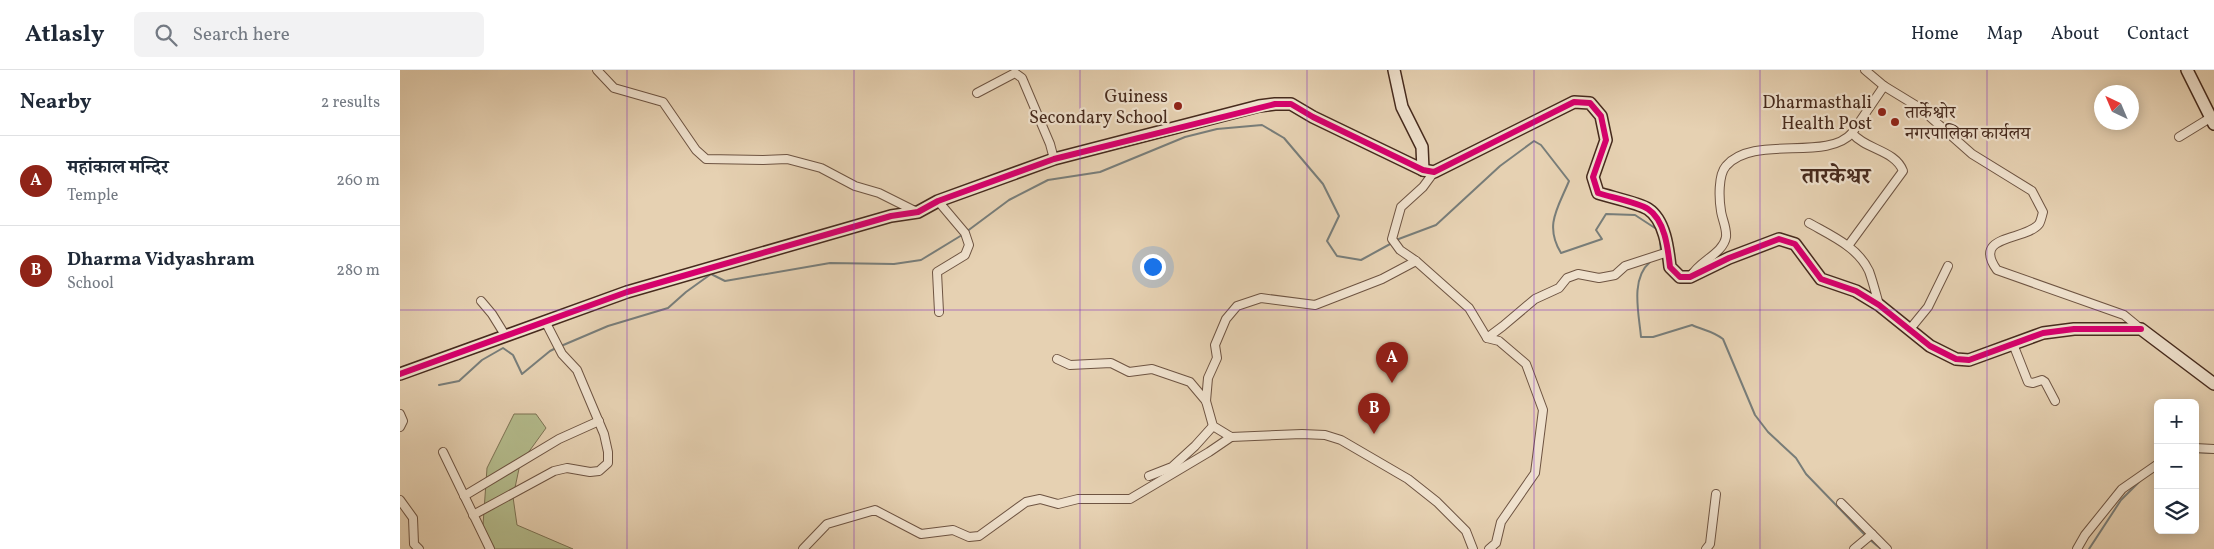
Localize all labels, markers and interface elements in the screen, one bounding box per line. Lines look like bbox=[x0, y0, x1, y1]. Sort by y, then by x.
search box bbox=[134, 12, 484, 57]
text: Atlasly bbox=[25, 18, 104, 52]
icon: search bbox=[152, 21, 180, 49]
text: Search here bbox=[192, 22, 290, 48]
text: Home bbox=[1911, 22, 1959, 47]
text: Map bbox=[1987, 22, 2023, 47]
text: About bbox=[2051, 22, 2099, 47]
text: Contact bbox=[2127, 22, 2189, 47]
place label: Guiness Secondary School bbox=[1029, 85, 1168, 131]
north arrow bbox=[2094, 85, 2139, 130]
text: Nearby bbox=[20, 88, 91, 117]
place label: Dharmasthali Health Post bbox=[1762, 91, 1872, 137]
text: 2 results bbox=[321, 92, 380, 114]
marker: Guiness Secondary School bbox=[1172, 100, 1184, 112]
place label: तार्केश्वोर नगरपालिका कार्यलय bbox=[1904, 101, 2031, 147]
marker: Dharmasthali Health Post bbox=[1876, 106, 1888, 118]
marker: तार्केश्वोर नगरपालिका कार्यलय bbox=[1889, 116, 1901, 128]
text: महांकाल मन्दिर bbox=[67, 155, 169, 181]
district label: तारकेश्वर bbox=[1800, 162, 1872, 193]
text: A bbox=[30, 170, 42, 192]
text: 260 m bbox=[336, 170, 380, 192]
text: Temple bbox=[67, 185, 118, 207]
text: Dharma Vidyashram bbox=[67, 247, 255, 273]
your location bbox=[1140, 254, 1166, 280]
text: B bbox=[31, 260, 41, 282]
text: 280 m bbox=[336, 260, 380, 282]
text: School bbox=[67, 273, 114, 295]
pin: A bbox=[1376, 342, 1408, 383]
pin: B bbox=[1358, 393, 1390, 434]
map controls bbox=[2154, 399, 2199, 534]
button: + bbox=[2154, 399, 2199, 444]
button: − bbox=[2154, 444, 2199, 489]
button: layers bbox=[2154, 489, 2199, 534]

